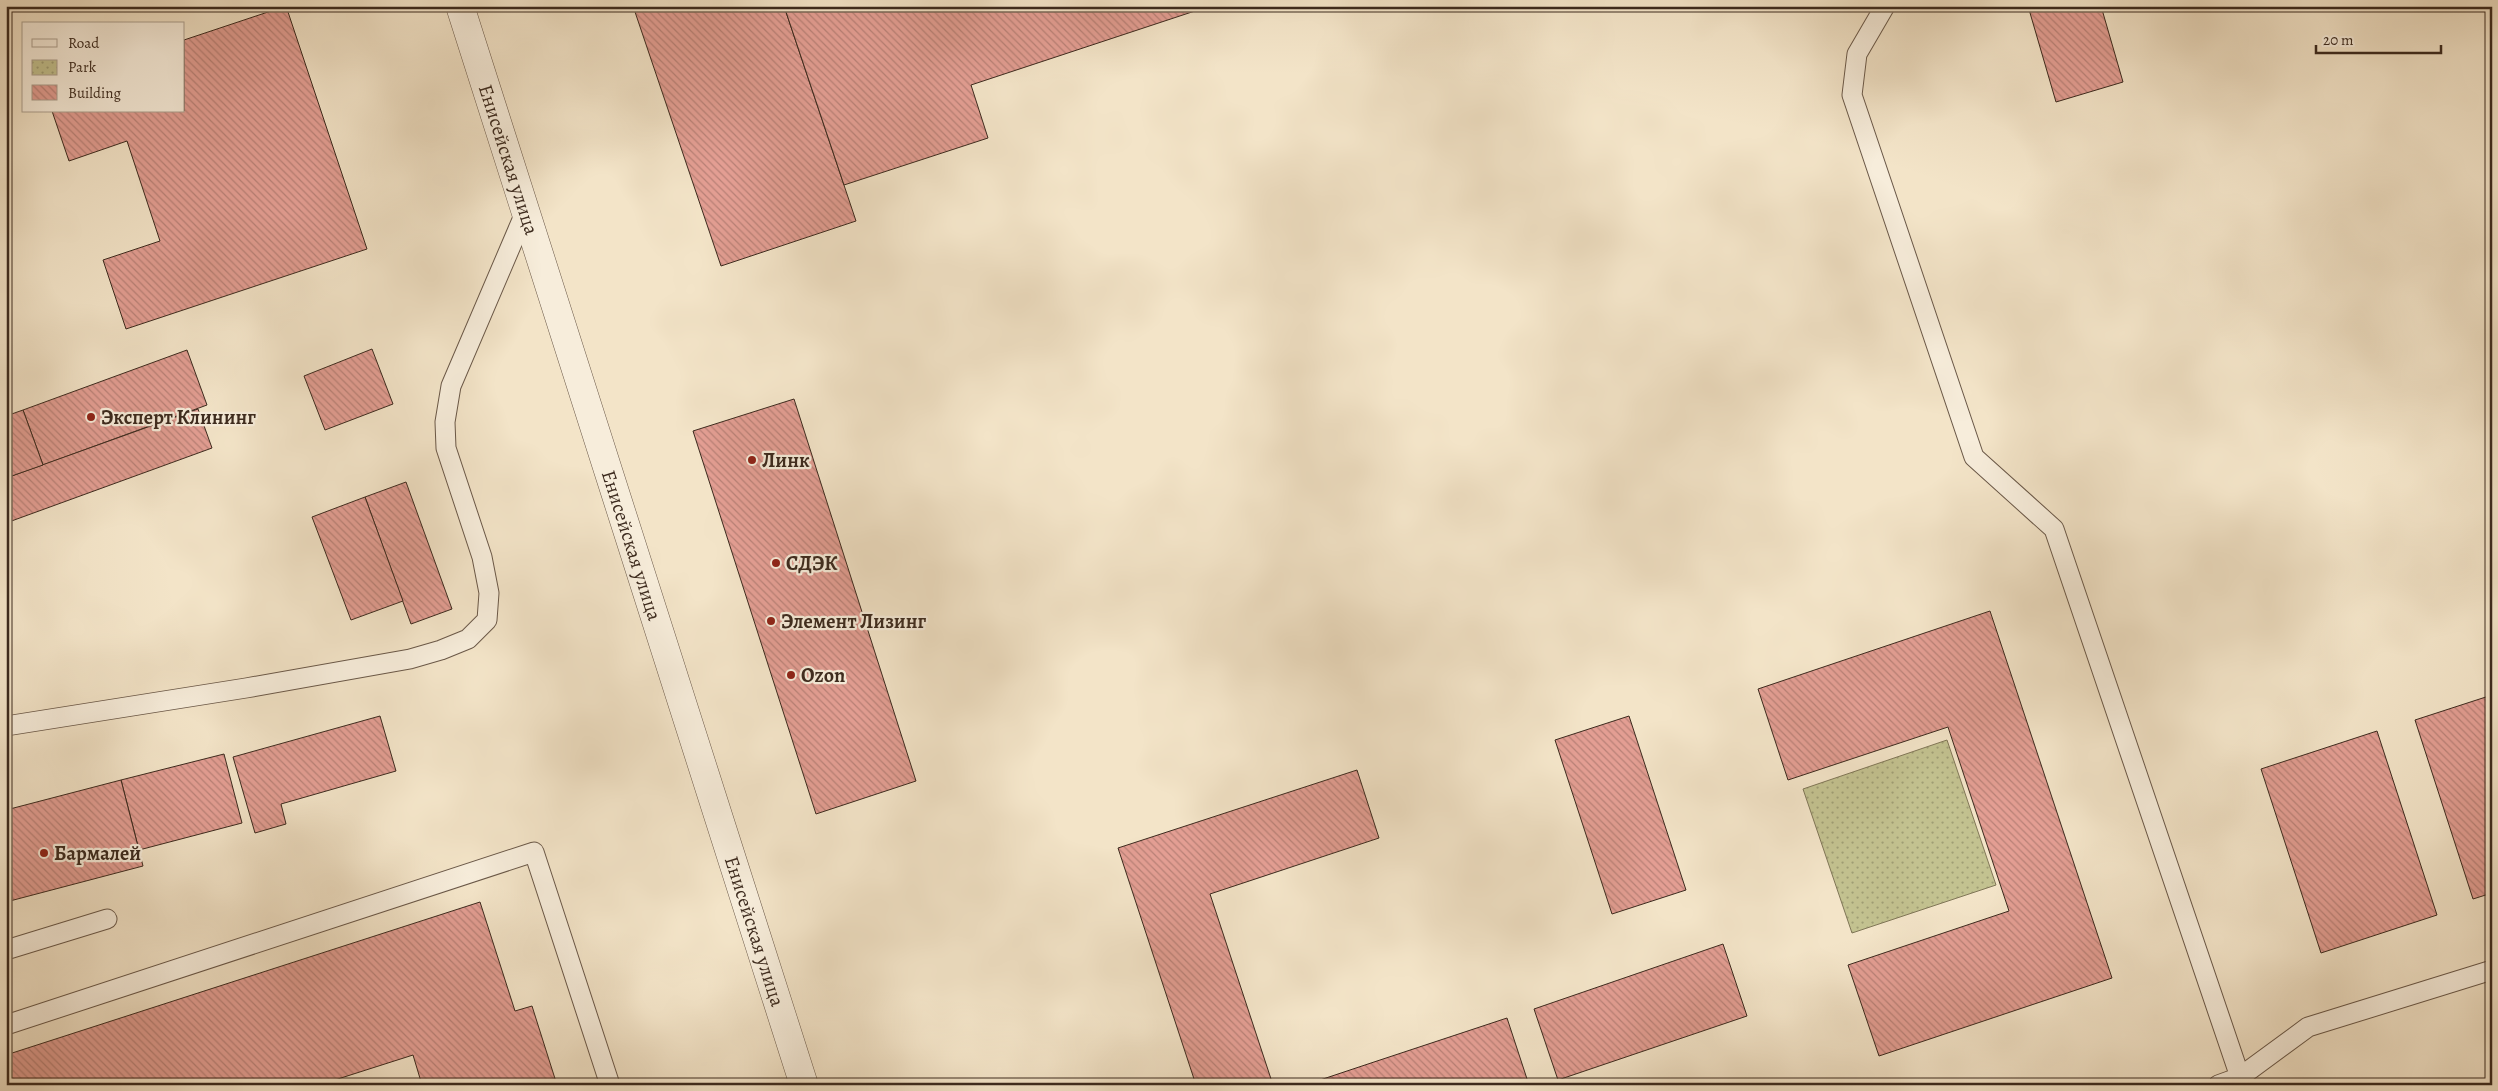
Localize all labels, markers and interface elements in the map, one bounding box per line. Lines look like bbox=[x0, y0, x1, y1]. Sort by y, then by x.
legend bbox=[22, 22, 185, 112]
scale bar bbox=[2316, 22, 2440, 54]
text: 20 m bbox=[2323, 30, 2354, 50]
text: Road bbox=[68, 33, 100, 53]
text: Park bbox=[68, 57, 97, 77]
street label: Енисейская улица bbox=[472, 81, 546, 239]
text: Building bbox=[68, 83, 121, 103]
place label: Эксперт Клининг bbox=[101, 404, 256, 431]
marker: Эксперт Клининг bbox=[85, 411, 97, 423]
place label: Линк bbox=[762, 447, 810, 474]
marker: Линк bbox=[746, 454, 758, 466]
street label: Енисейская улица bbox=[595, 467, 669, 625]
place label: СДЭК bbox=[786, 550, 838, 577]
marker: СДЭК bbox=[770, 557, 782, 569]
place label: Элемент Лизинг bbox=[781, 608, 927, 635]
marker: Элемент Лизинг bbox=[765, 615, 777, 627]
place label: Ozon bbox=[801, 662, 845, 689]
marker: Ozon bbox=[785, 669, 797, 681]
place label: Бармалей bbox=[54, 840, 141, 867]
marker: Бармалей bbox=[38, 847, 50, 859]
street label: Енисейская улица bbox=[718, 852, 792, 1010]

